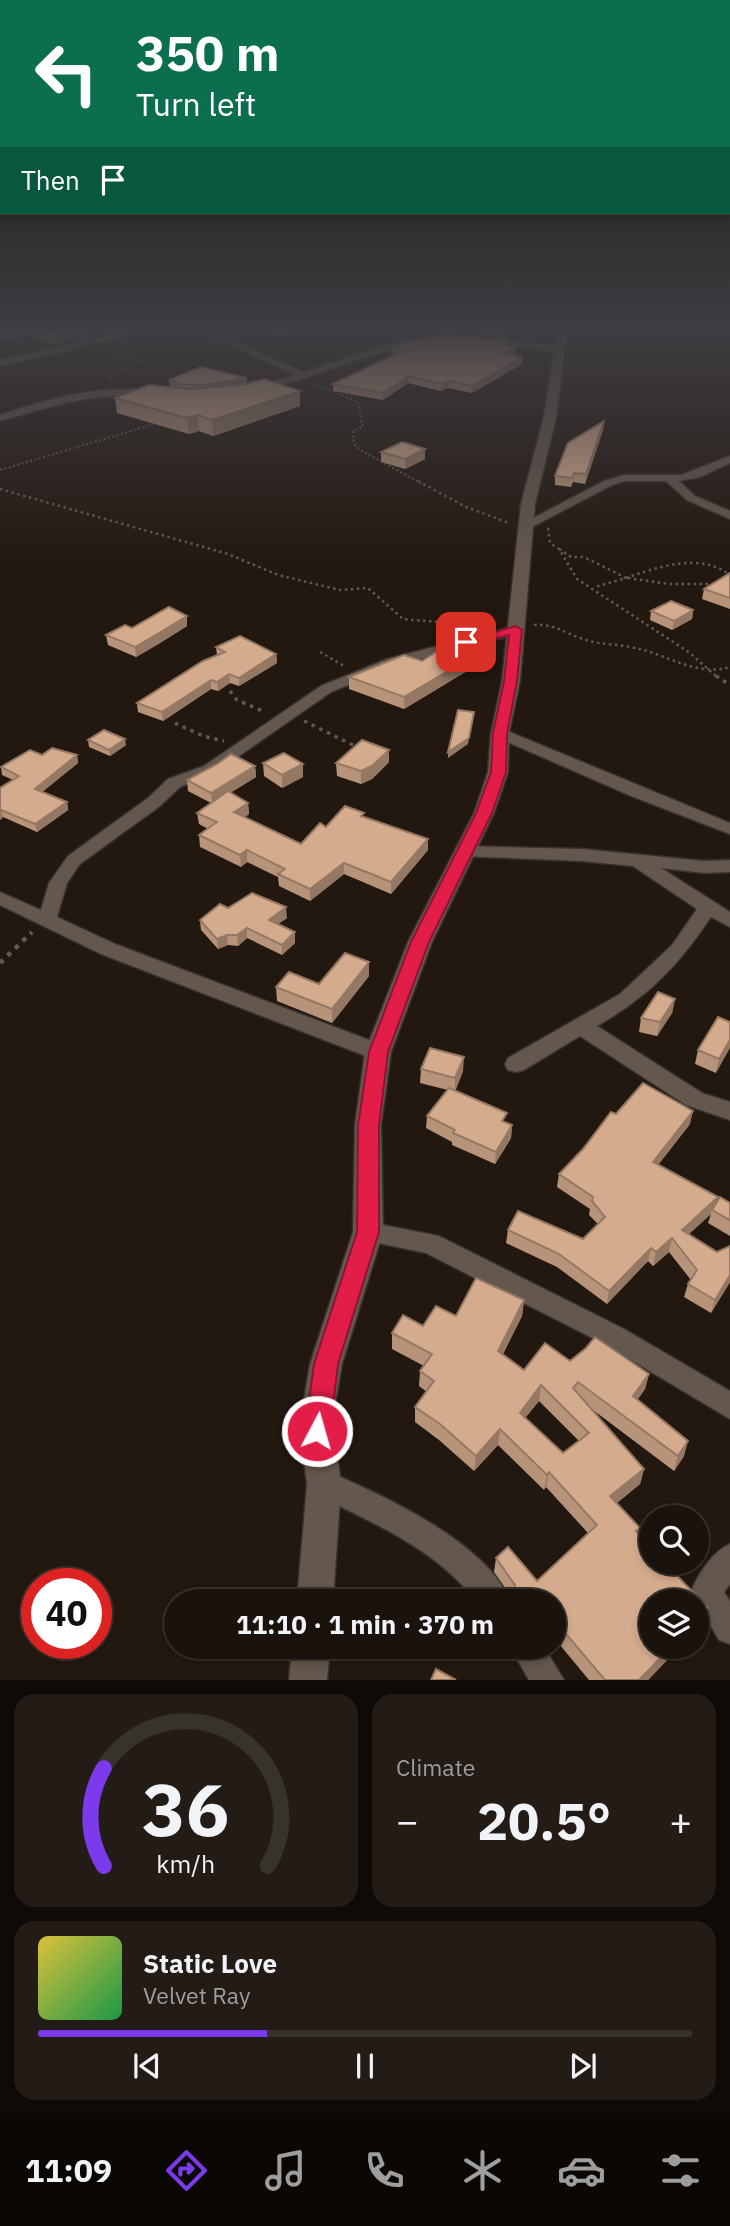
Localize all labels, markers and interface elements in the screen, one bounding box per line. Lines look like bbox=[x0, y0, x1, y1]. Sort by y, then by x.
text: 350 m bbox=[136, 21, 280, 84]
icon: left bbox=[21, 28, 112, 119]
text: Turn left bbox=[136, 83, 256, 125]
icon: arrive bbox=[94, 161, 132, 199]
text: Then bbox=[21, 163, 80, 197]
pin bbox=[436, 612, 496, 672]
icon: arrive bbox=[447, 623, 485, 661]
position arrow bbox=[280, 1394, 354, 1468]
map controls bbox=[639, 1505, 709, 1659]
button: search bbox=[639, 1505, 709, 1575]
speed limit sign: 40 bbox=[21, 1568, 112, 1659]
button: layers bbox=[639, 1589, 709, 1659]
text: 11:10 · 1 min · 370 m bbox=[236, 1607, 494, 1641]
text: Climate bbox=[396, 1752, 475, 1782]
text: 36 bbox=[142, 1762, 230, 1857]
text: 20.5° bbox=[477, 1787, 611, 1854]
text: − bbox=[396, 1796, 419, 1845]
text: + bbox=[669, 1796, 692, 1845]
text: km/h bbox=[157, 1847, 215, 1880]
text: Static Love bbox=[143, 1946, 277, 1980]
text: Velvet Ray bbox=[143, 1980, 250, 2010]
icon: previous bbox=[128, 2047, 166, 2085]
icon: pause bbox=[346, 2047, 384, 2085]
icon: next bbox=[564, 2047, 602, 2085]
icon: directions bbox=[162, 2146, 211, 2195]
icon: music bbox=[261, 2146, 310, 2195]
icon: phone bbox=[360, 2146, 409, 2195]
icon: climate bbox=[458, 2146, 507, 2195]
icon: car bbox=[557, 2146, 606, 2195]
icon: filters bbox=[656, 2146, 705, 2195]
text: 11:09 bbox=[25, 2149, 112, 2191]

